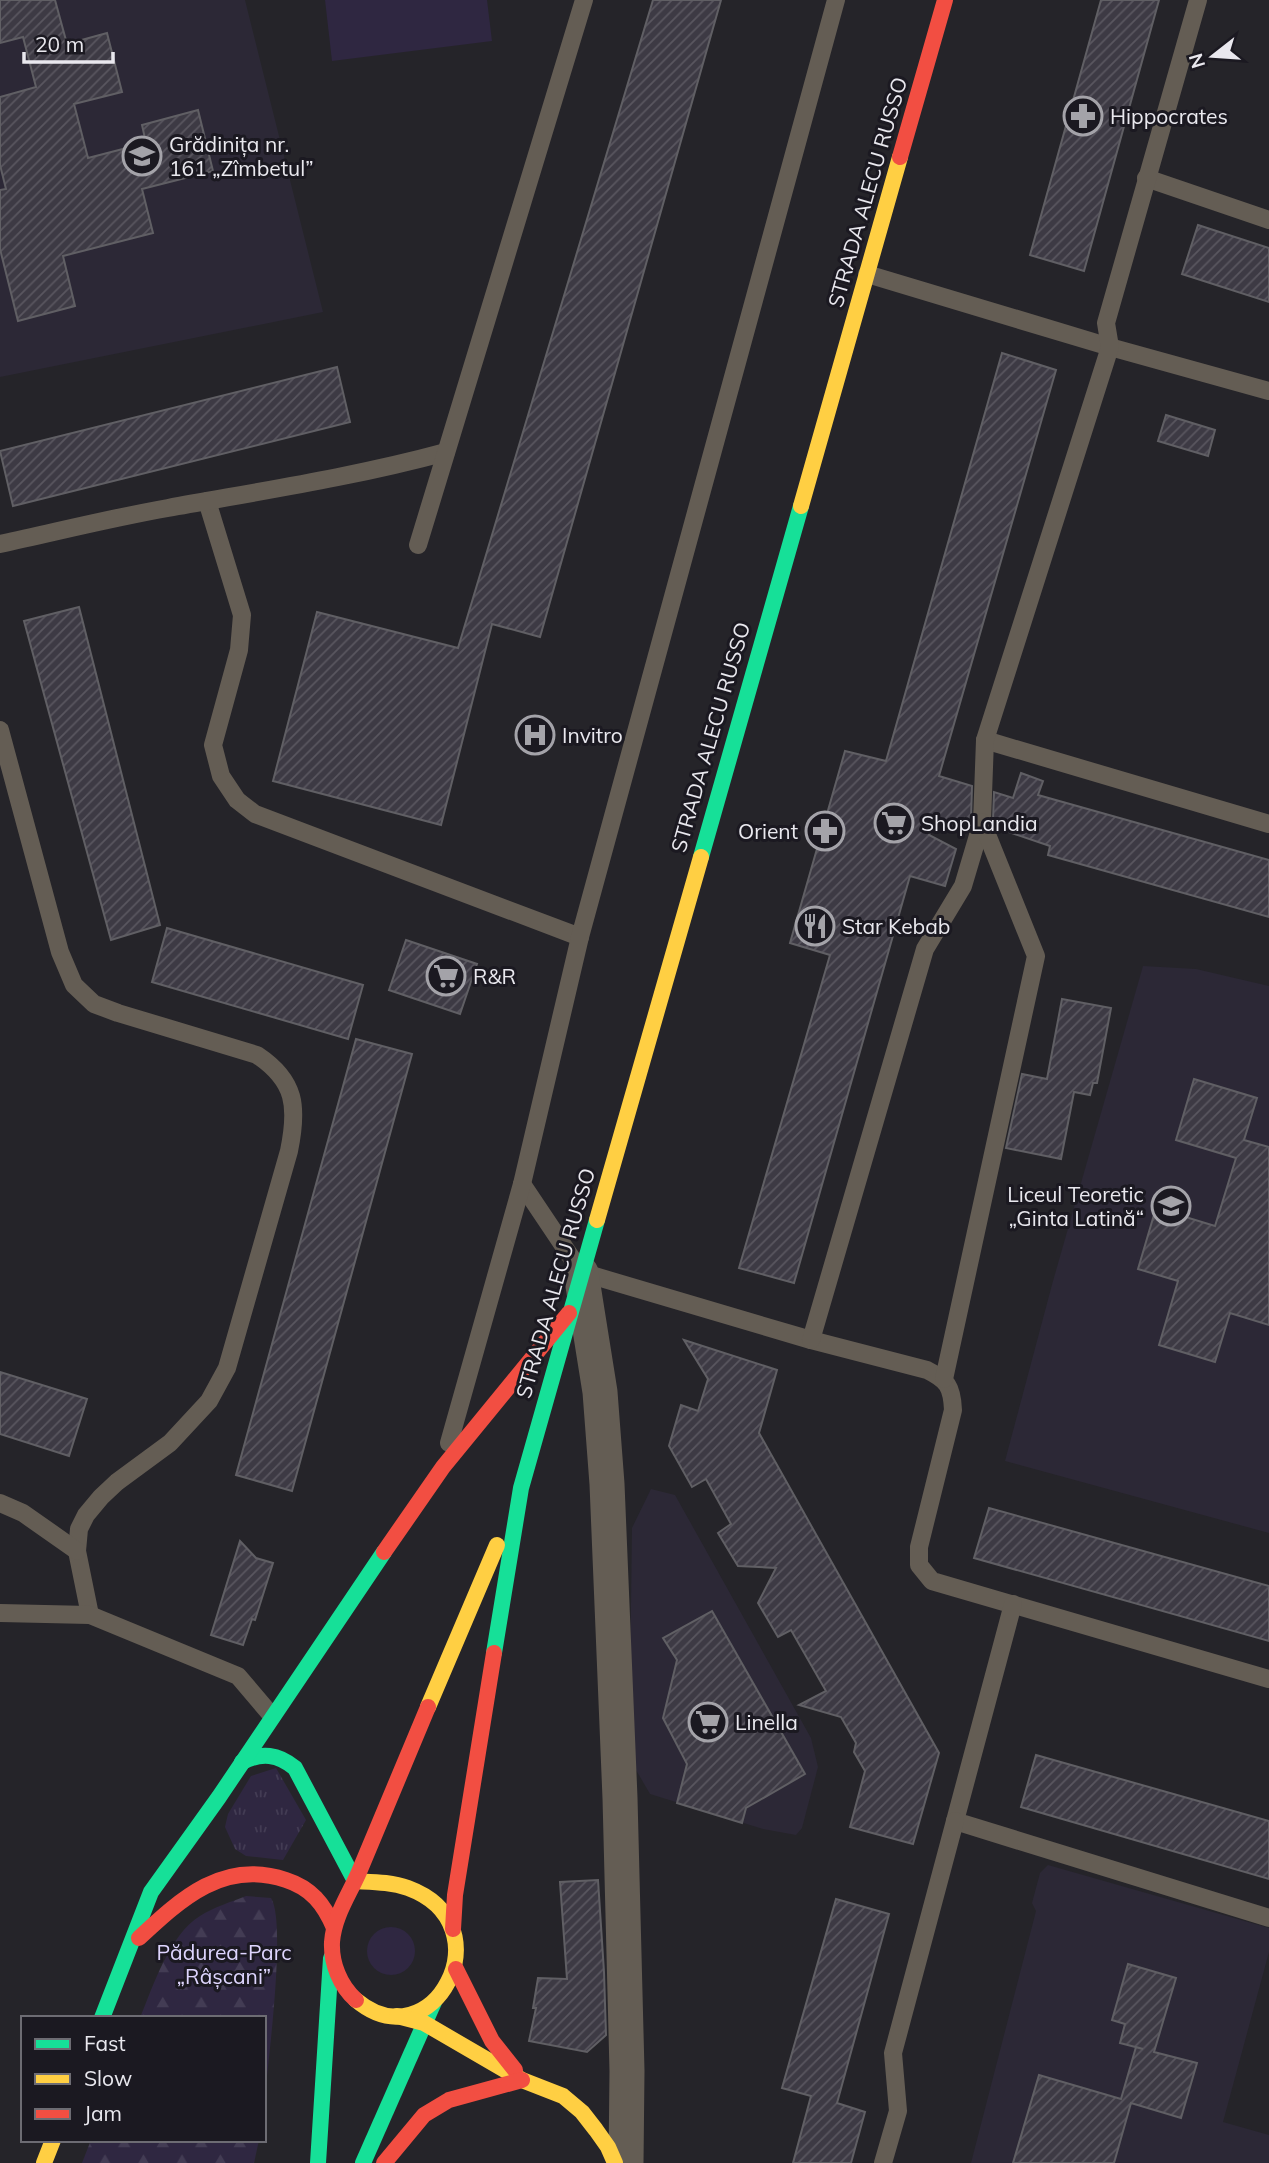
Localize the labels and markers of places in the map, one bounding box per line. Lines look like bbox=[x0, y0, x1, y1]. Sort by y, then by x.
pharmacy icon: Hippocrates bbox=[1062, 95, 1104, 137]
place label: Hippocrates bbox=[1110, 103, 1228, 129]
place label: Grădinița nr. 161 „Zîmbetul” bbox=[169, 131, 314, 181]
school or university icon: Grădinița nr. 161 „Zîmbetul” bbox=[121, 135, 163, 177]
hospital icon: Invitro bbox=[514, 714, 556, 756]
place label: Invitro bbox=[562, 722, 623, 748]
supermarket icon: ShopLandia bbox=[873, 802, 915, 844]
pharmacy icon: Orient bbox=[804, 810, 846, 852]
place label: ShopLandia bbox=[921, 810, 1038, 836]
place label: Orient bbox=[738, 818, 798, 844]
restaurant icon: Star Kebab bbox=[794, 905, 836, 947]
place label: Star Kebab bbox=[842, 913, 950, 939]
supermarket icon: R&R bbox=[425, 955, 467, 997]
place label: R&R bbox=[473, 963, 516, 989]
place label: Liceul Teoretic „Ginta Latină“ bbox=[1007, 1181, 1144, 1231]
school or university icon: Liceul Teoretic „Ginta Latină“ bbox=[1150, 1185, 1192, 1227]
supermarket icon: Linella bbox=[687, 1701, 729, 1743]
place label: Linella bbox=[735, 1709, 798, 1735]

